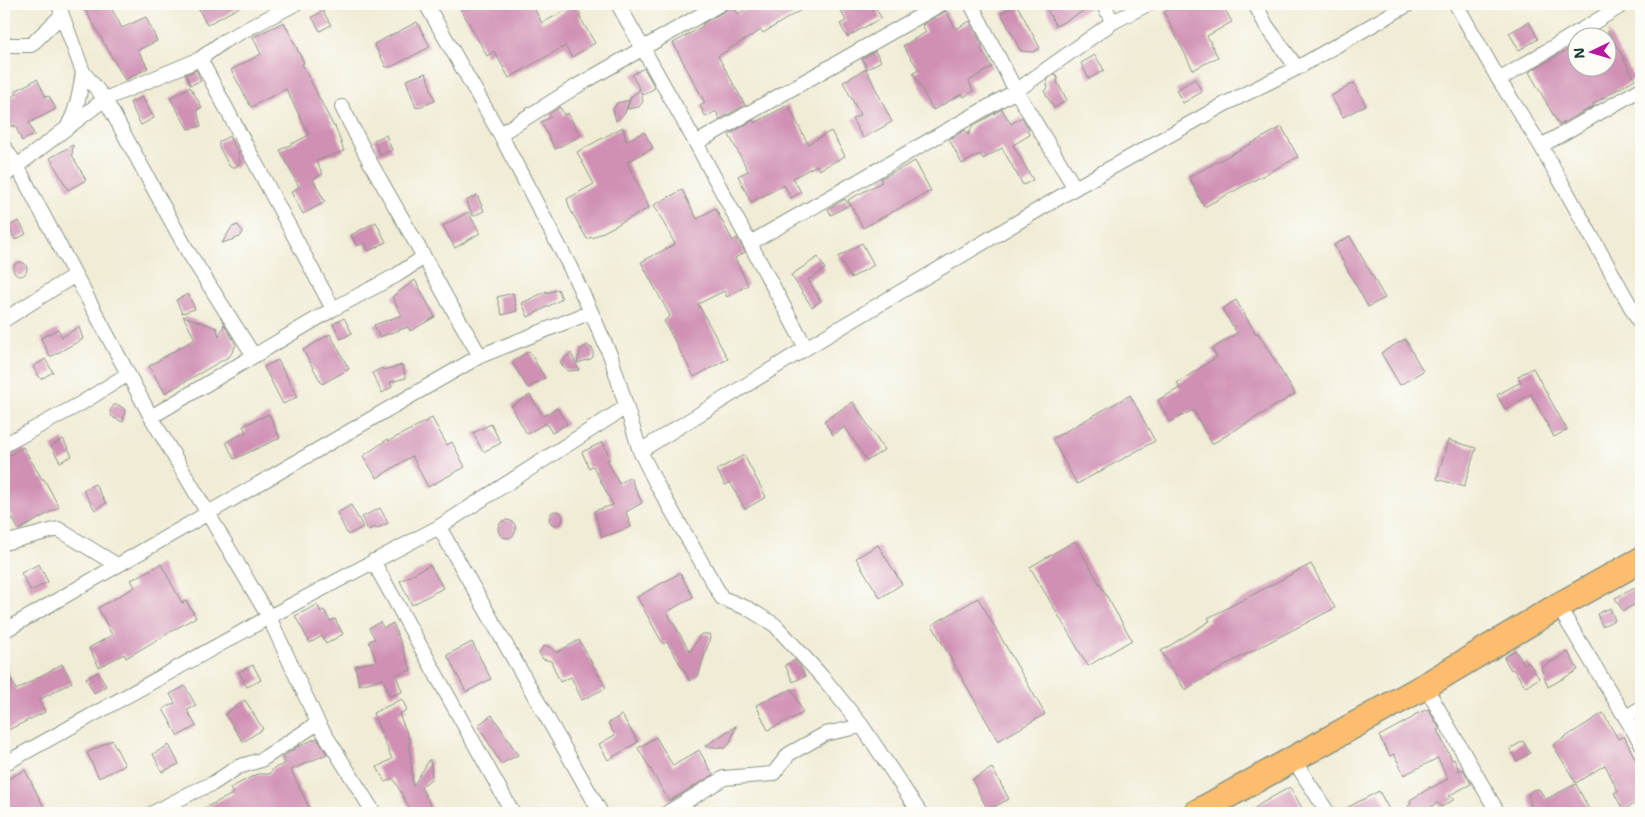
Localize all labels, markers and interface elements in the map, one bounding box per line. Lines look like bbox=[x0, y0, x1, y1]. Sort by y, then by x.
north arrow bbox=[1568, 28, 1618, 78]
text: N bbox=[1570, 47, 1588, 59]

